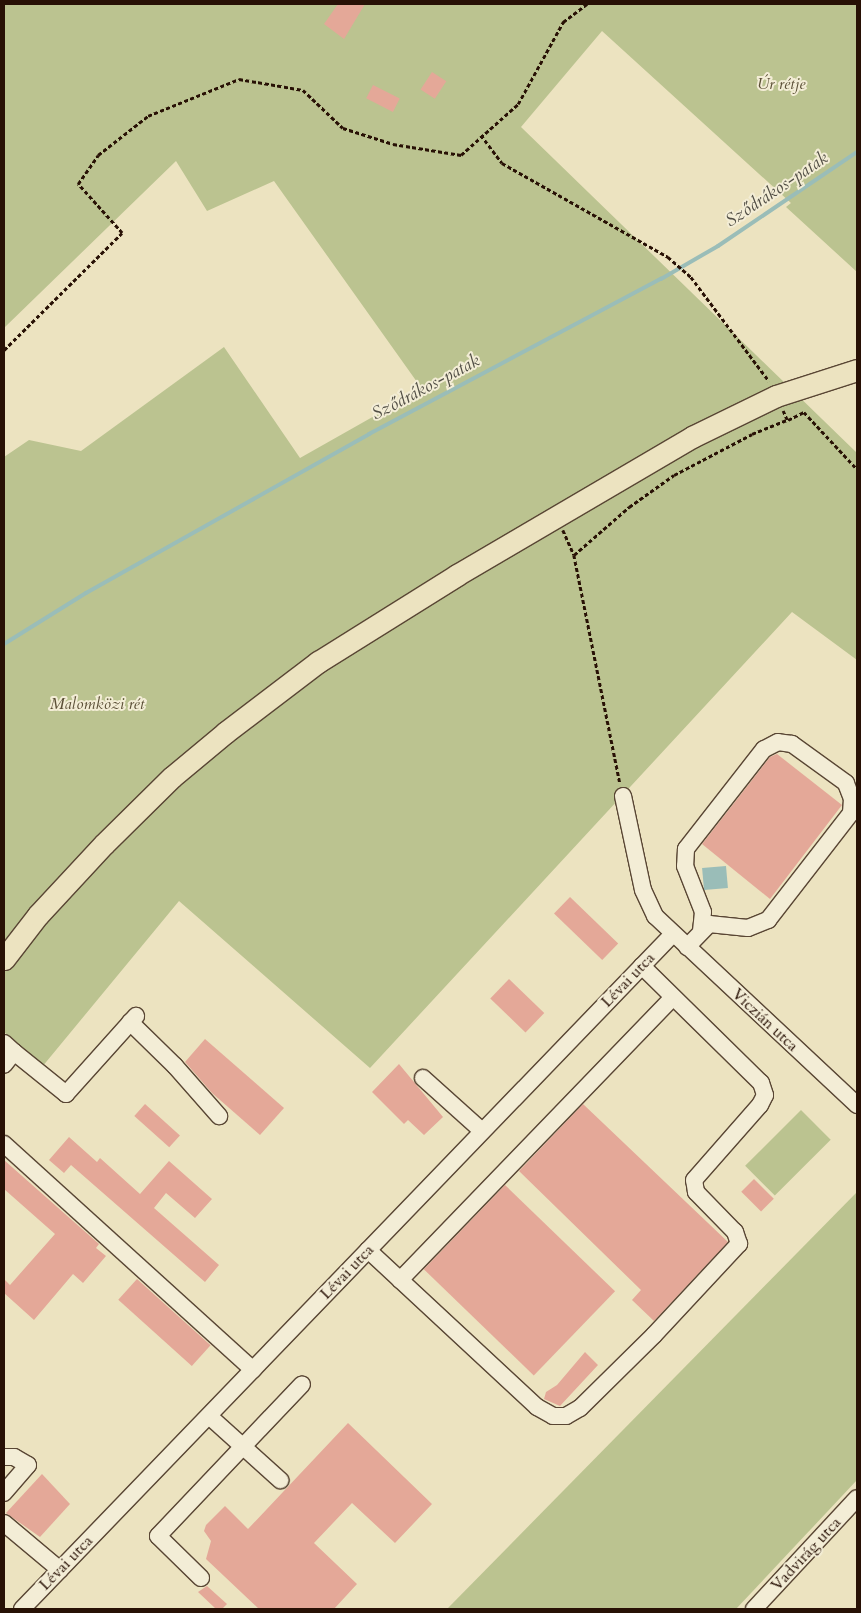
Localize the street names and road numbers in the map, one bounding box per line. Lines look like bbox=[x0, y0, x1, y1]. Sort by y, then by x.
street label: Lévai utca bbox=[597, 949, 659, 1011]
street label: Viczián utca bbox=[728, 984, 802, 1056]
street label: Lévai utca bbox=[316, 1241, 378, 1303]
street label: Vadvirág utca bbox=[767, 1513, 845, 1595]
street label: Lévai utca bbox=[35, 1532, 97, 1594]

